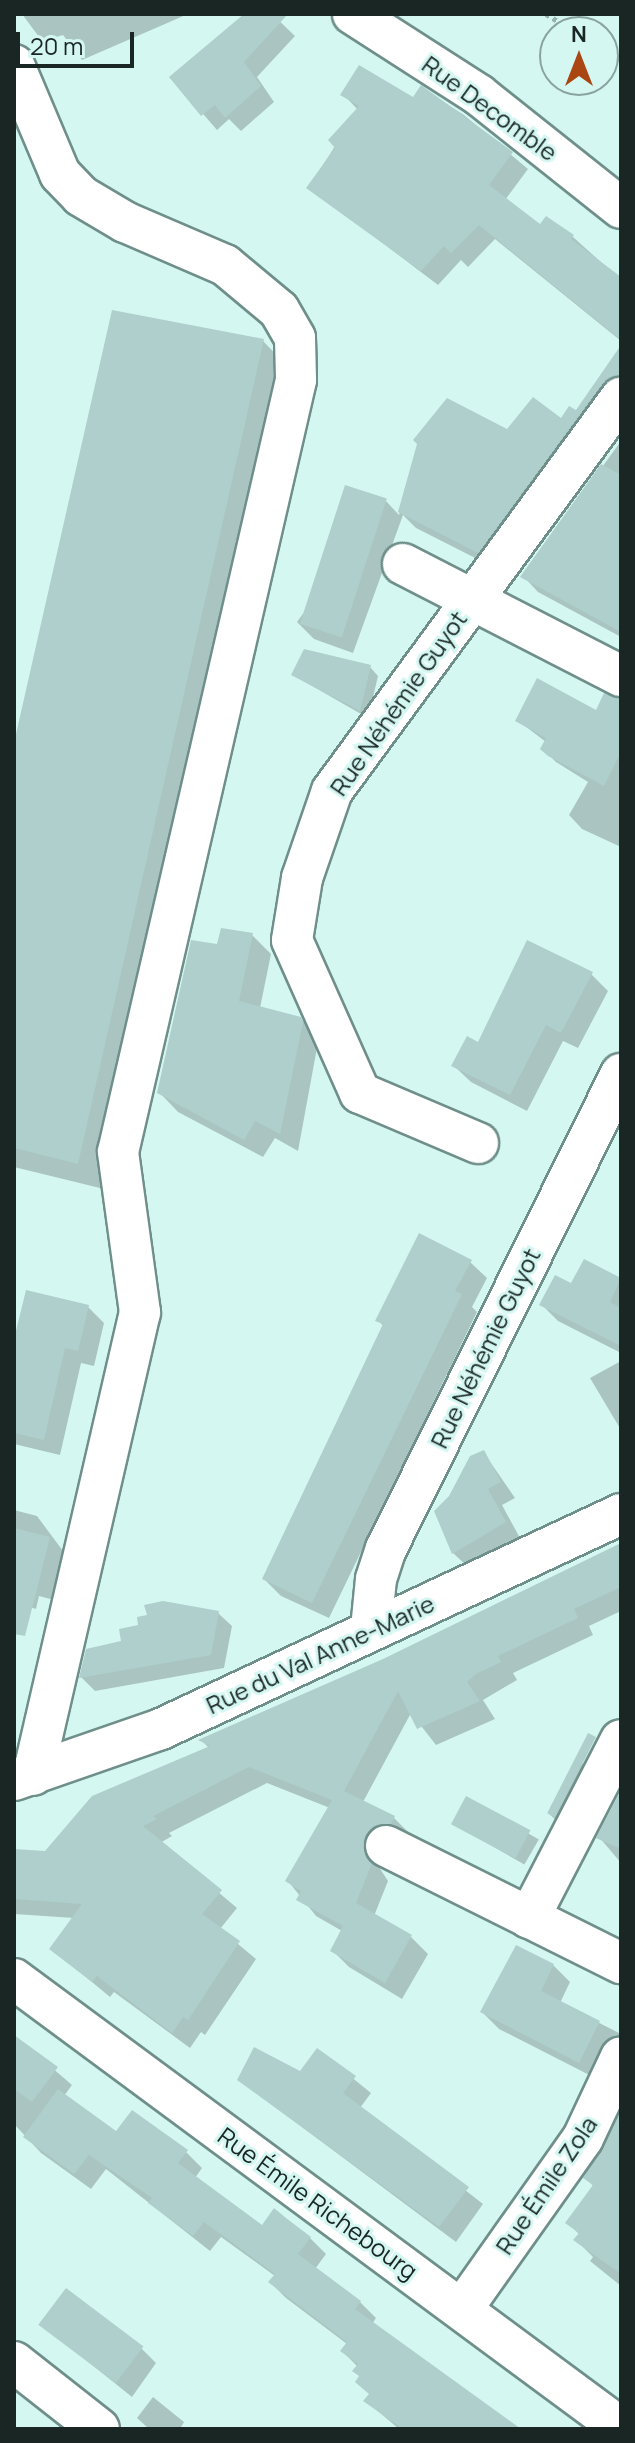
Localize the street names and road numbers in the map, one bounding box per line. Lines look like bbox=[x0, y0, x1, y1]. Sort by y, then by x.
street label: Rue Decomble bbox=[417, 49, 563, 167]
street label: Rue Néhémie Guyot bbox=[324, 605, 472, 801]
street label: Rue Néhémie Guyot bbox=[424, 1243, 546, 1453]
street label: Rue du Val Anne-Marie bbox=[201, 1589, 439, 1719]
street label: Rue Émile Zola bbox=[489, 2111, 603, 2259]
street label: Rue Émile Richebourg bbox=[213, 2121, 423, 2285]

